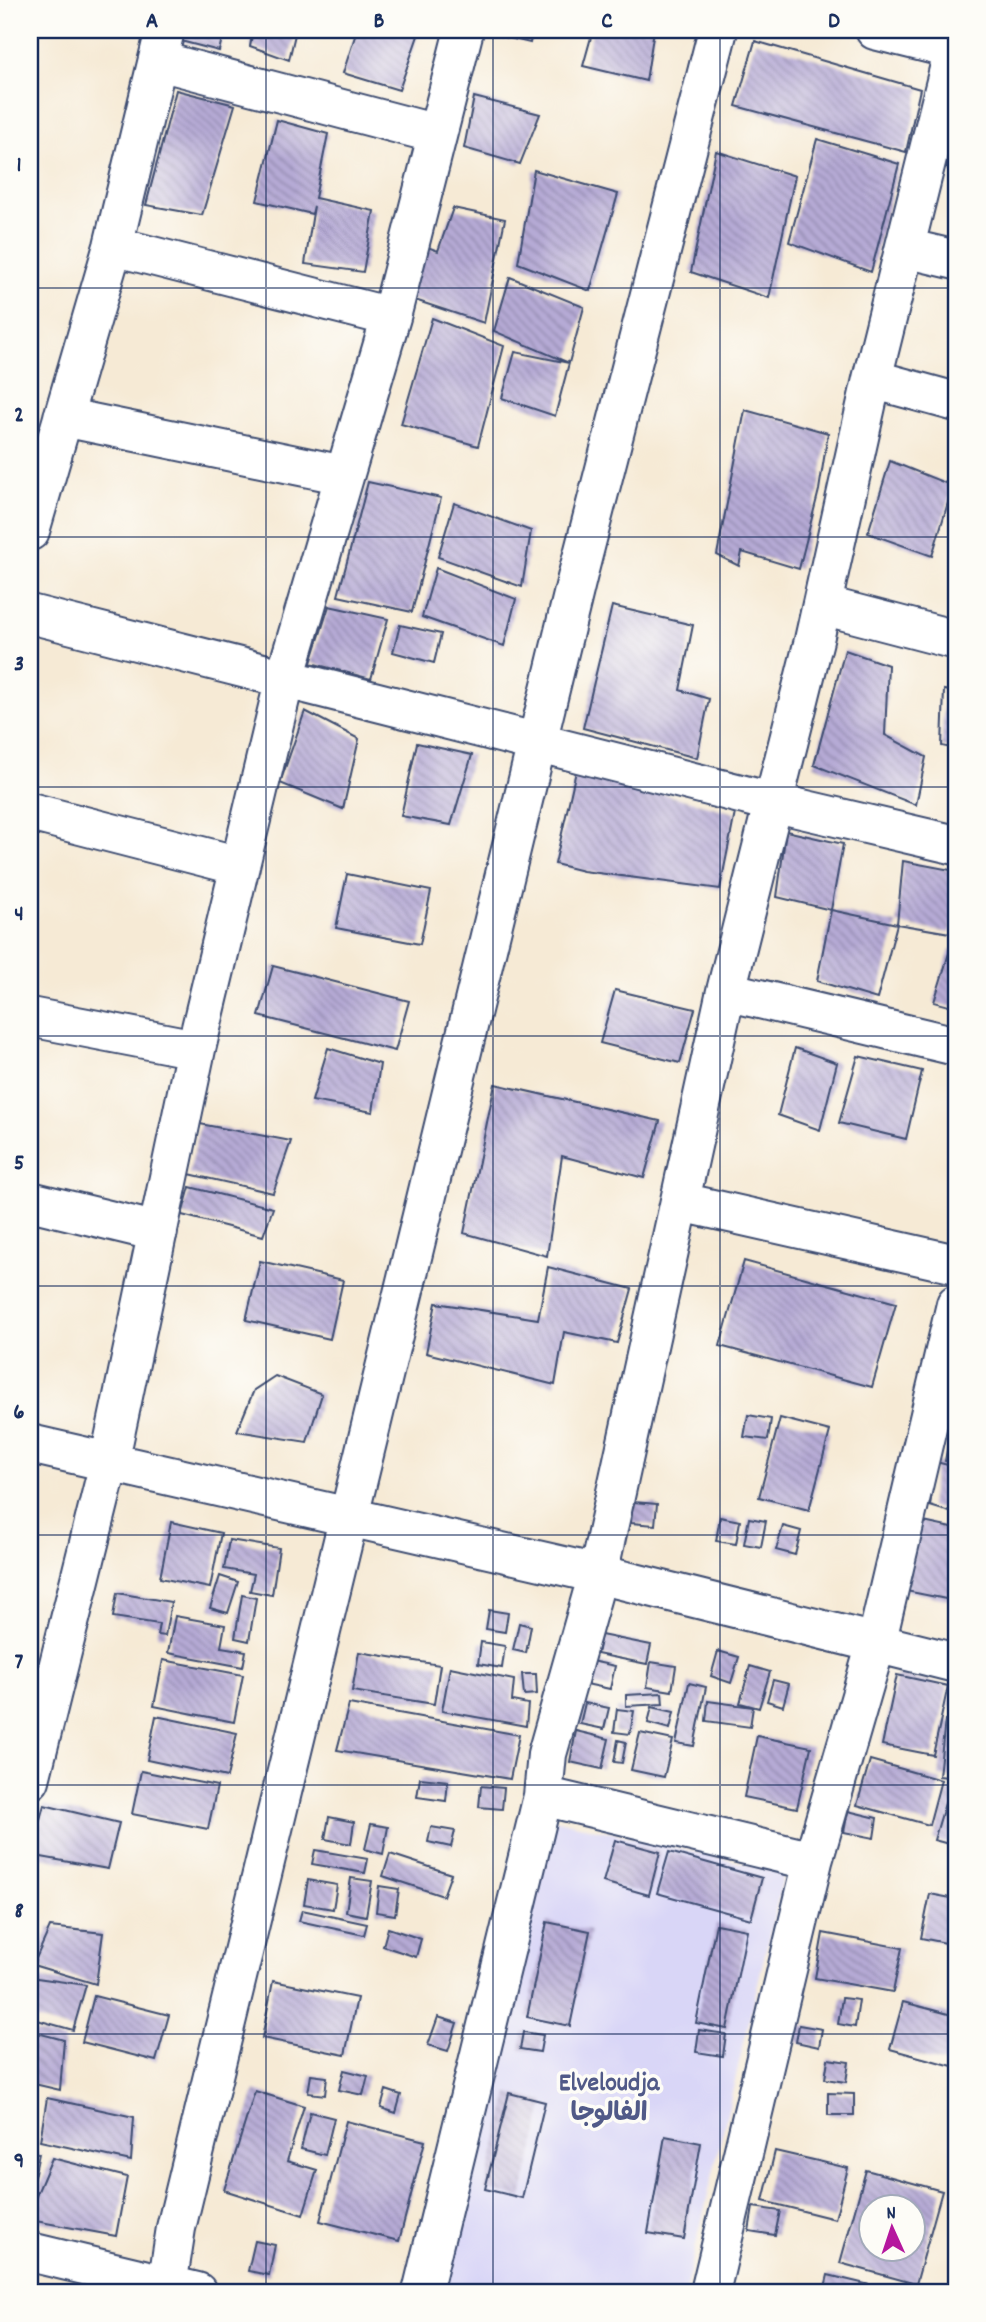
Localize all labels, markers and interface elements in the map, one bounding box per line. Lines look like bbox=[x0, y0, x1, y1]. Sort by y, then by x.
text: A bbox=[146, 6, 158, 39]
text: B bbox=[374, 6, 385, 39]
text: C bbox=[601, 6, 613, 39]
text: D bbox=[828, 6, 840, 39]
text: 1 bbox=[16, 150, 22, 183]
text: 2 bbox=[14, 400, 24, 433]
text: 3 bbox=[14, 649, 24, 682]
text: 4 bbox=[14, 899, 24, 932]
text: 5 bbox=[14, 1148, 24, 1181]
text: 6 bbox=[13, 1397, 25, 1430]
text: 7 bbox=[15, 1647, 24, 1680]
text: 8 bbox=[14, 1896, 24, 1929]
district label: Elveloudja الفالوجا bbox=[559, 2066, 660, 2133]
text: 9 bbox=[14, 2146, 24, 2179]
north arrow bbox=[856, 2192, 926, 2262]
text: N bbox=[886, 2201, 897, 2228]

